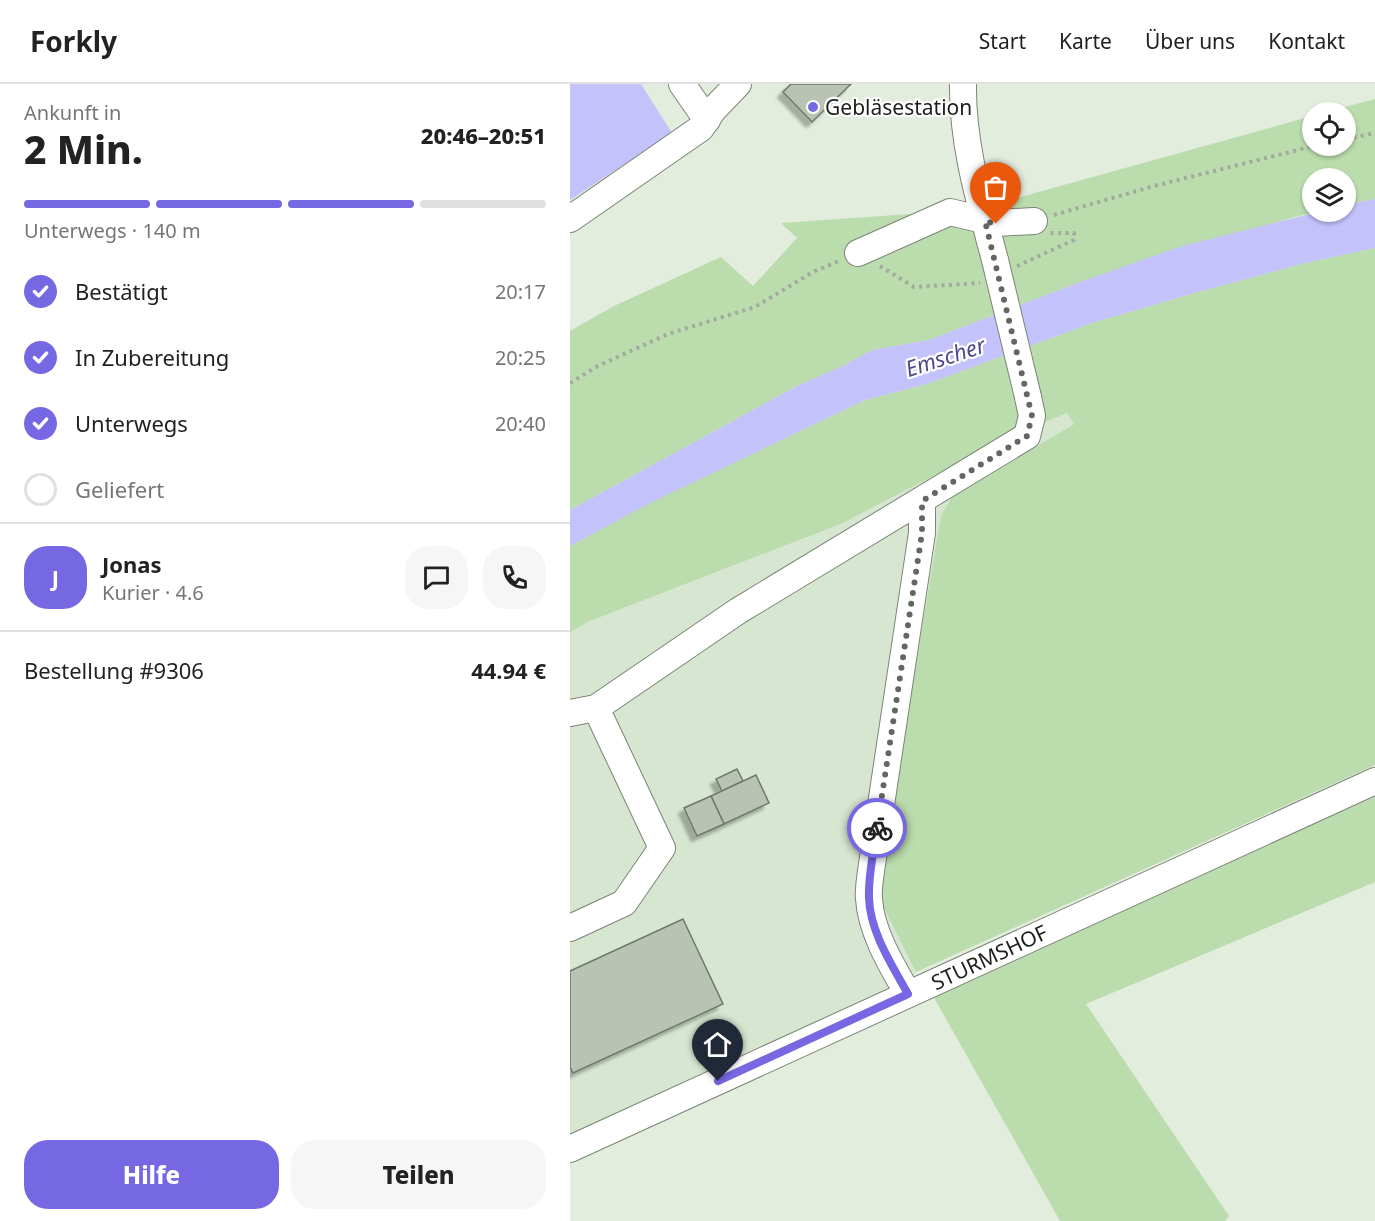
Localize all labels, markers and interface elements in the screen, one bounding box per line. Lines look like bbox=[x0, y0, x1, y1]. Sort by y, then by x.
text: Forkly bbox=[30, 22, 117, 60]
text: Start bbox=[979, 27, 1026, 55]
text: Karte bbox=[1059, 27, 1112, 55]
text: Über uns bbox=[1145, 27, 1235, 55]
text: Kontakt bbox=[1268, 27, 1345, 55]
place label: Gebläsestation bbox=[825, 93, 972, 121]
text: Ankunft in bbox=[24, 99, 121, 126]
marker: Gebläsestation bbox=[806, 100, 820, 114]
map controls bbox=[1302, 102, 1356, 222]
button: locate bbox=[1302, 102, 1356, 156]
text: 20:46–20:51 bbox=[421, 120, 546, 150]
text: 2 Min. bbox=[24, 122, 143, 175]
pin bbox=[970, 162, 1021, 224]
button: layers bbox=[1302, 168, 1356, 222]
icon: bag bbox=[979, 171, 1012, 204]
text: Unterwegs · 140 m bbox=[24, 217, 201, 244]
icon: check bbox=[24, 275, 57, 308]
text: Bestätigt bbox=[75, 276, 168, 306]
text: 20:17 bbox=[495, 278, 546, 305]
water label: Emscher bbox=[901, 329, 990, 383]
icon: check bbox=[24, 341, 57, 374]
text: In Zubereitung bbox=[75, 342, 229, 372]
text: 20:25 bbox=[495, 344, 546, 371]
icon: check bbox=[24, 407, 57, 440]
text: Unterwegs bbox=[75, 408, 188, 438]
text: 20:40 bbox=[495, 410, 546, 437]
text: Geliefert bbox=[75, 474, 164, 504]
button: chat bbox=[405, 546, 468, 609]
button: phone bbox=[483, 546, 546, 609]
text: Jonas bbox=[102, 549, 162, 579]
text: J bbox=[52, 562, 59, 592]
text: Kurier · 4.6 bbox=[102, 579, 204, 606]
text: Bestellung #9306 bbox=[24, 655, 204, 685]
text: 44.94 € bbox=[471, 655, 546, 685]
courier bbox=[847, 798, 907, 858]
icon: bike bbox=[861, 812, 894, 845]
street label: STURMSHOF bbox=[926, 918, 1052, 996]
pin bbox=[692, 1019, 743, 1081]
icon: home bbox=[701, 1028, 734, 1061]
button: Hilfe bbox=[24, 1140, 279, 1209]
button: Teilen bbox=[291, 1140, 546, 1209]

